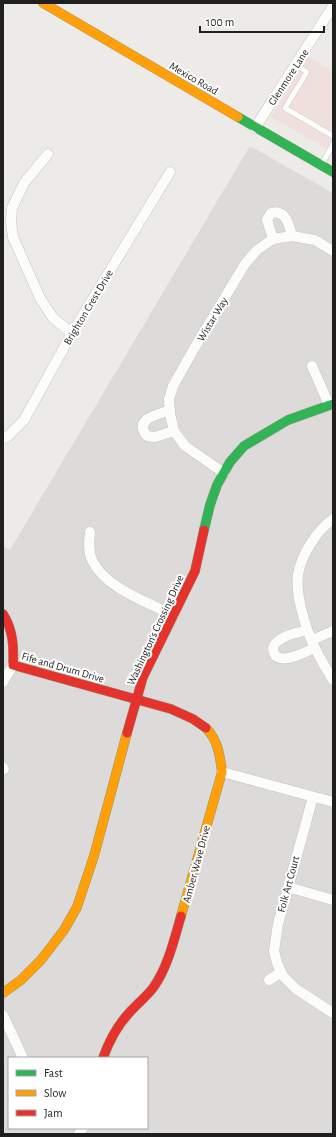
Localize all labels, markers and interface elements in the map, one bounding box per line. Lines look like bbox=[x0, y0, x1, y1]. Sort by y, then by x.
scale bar bbox=[200, 8, 324, 34]
text: 100 m bbox=[206, 16, 234, 28]
street label: Glenmore Lane bbox=[266, 47, 311, 107]
street label: Mexico Road bbox=[167, 60, 220, 97]
street label: Brighton Crest Drive bbox=[62, 268, 115, 347]
street label: Wistar Way bbox=[195, 295, 230, 343]
street label: Washington's Crossing Drive bbox=[125, 573, 186, 687]
street label: Fife and Drum Drive bbox=[20, 650, 105, 685]
street label: Amber Wave Drive bbox=[181, 824, 212, 904]
street label: Folk Art Court bbox=[276, 854, 301, 914]
legend bbox=[8, 1057, 148, 1129]
text: Fast bbox=[44, 1067, 63, 1079]
text: Slow bbox=[44, 1087, 66, 1099]
text: Jam bbox=[44, 1107, 63, 1119]

